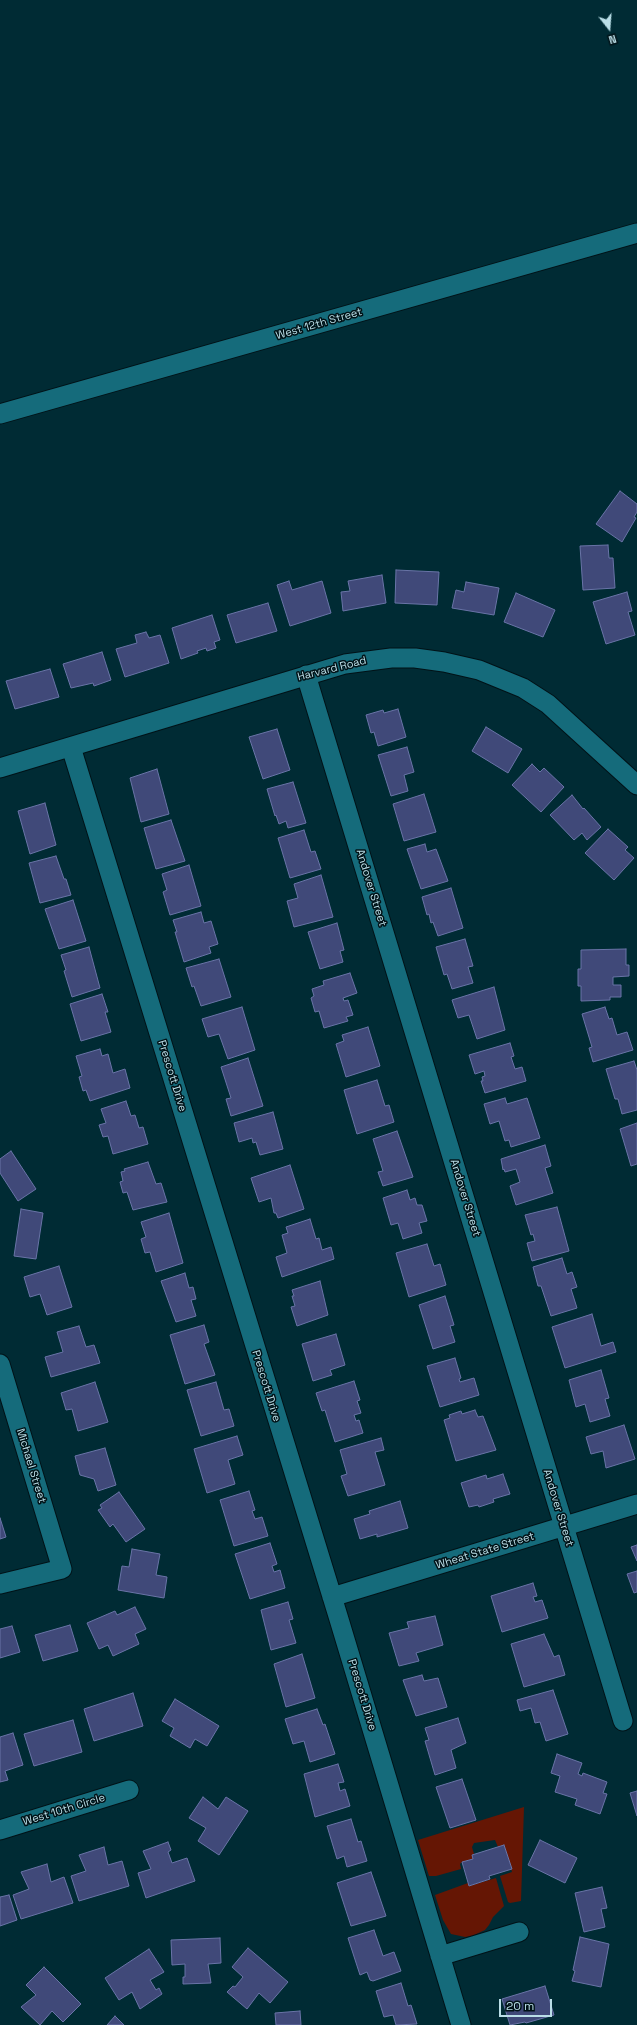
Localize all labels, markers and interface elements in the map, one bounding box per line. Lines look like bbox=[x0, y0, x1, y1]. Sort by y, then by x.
north arrow bbox=[589, 8, 629, 48]
text: N bbox=[607, 32, 618, 47]
street label: West 12th Street bbox=[274, 305, 364, 343]
street label: Harvard Road bbox=[296, 654, 368, 684]
street label: Andover Street bbox=[353, 848, 389, 928]
street label: Prescott Drive bbox=[155, 1039, 189, 1113]
street label: Andover Street bbox=[447, 1158, 483, 1238]
street label: Prescott Drive bbox=[249, 1349, 283, 1423]
street label: Michael Street bbox=[13, 1427, 49, 1505]
street label: Andover Street bbox=[540, 1468, 576, 1548]
street label: Wheat State Street bbox=[434, 1530, 536, 1572]
street label: Prescott Drive bbox=[345, 1658, 379, 1732]
street label: West 10th Circle bbox=[21, 1791, 107, 1829]
scale bar bbox=[501, 1991, 554, 2017]
text: 20 m bbox=[506, 1998, 534, 2014]

